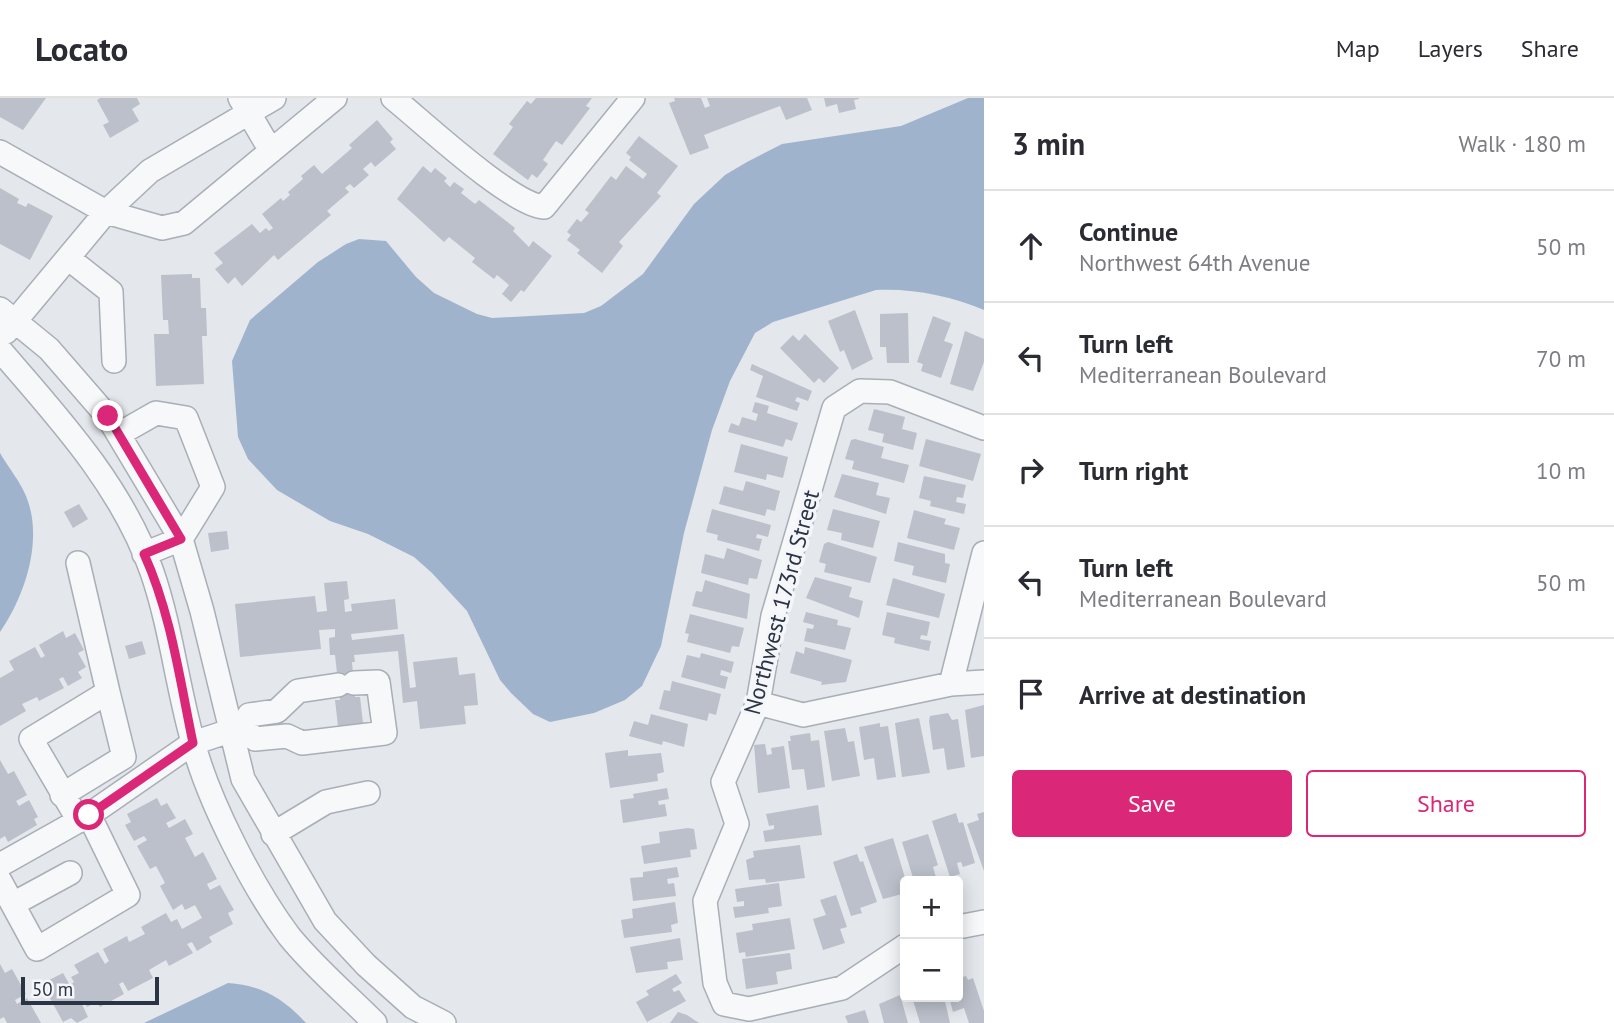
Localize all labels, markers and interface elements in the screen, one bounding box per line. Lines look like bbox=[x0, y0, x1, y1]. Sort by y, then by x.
text: Locato bbox=[35, 27, 128, 70]
text: Map bbox=[1336, 33, 1380, 64]
text: Layers bbox=[1418, 33, 1483, 64]
text: Share bbox=[1521, 33, 1579, 64]
text: 3 min bbox=[1012, 124, 1085, 163]
text: Walk · 180 m bbox=[1459, 129, 1586, 158]
text: Continue bbox=[1079, 215, 1178, 248]
icon: ahead bbox=[1012, 227, 1050, 265]
text: 50 m bbox=[1536, 232, 1586, 261]
text: Northwest 64th Avenue bbox=[1079, 248, 1310, 277]
text: Turn left bbox=[1079, 327, 1173, 360]
icon: left bbox=[1012, 339, 1050, 377]
text: 70 m bbox=[1536, 344, 1586, 373]
text: Mediterranean Boulevard bbox=[1079, 360, 1327, 389]
route end bbox=[92, 400, 123, 431]
icon: right bbox=[1012, 451, 1050, 489]
text: Turn right bbox=[1079, 454, 1188, 487]
text: 10 m bbox=[1536, 456, 1586, 485]
street label: Northwest 173rd Street bbox=[737, 486, 825, 717]
text: Turn left bbox=[1079, 551, 1173, 584]
icon: left bbox=[1012, 563, 1050, 601]
text: 50 m bbox=[1536, 568, 1586, 597]
text: Mediterranean Boulevard bbox=[1079, 584, 1327, 613]
icon: arrive bbox=[1012, 675, 1050, 713]
text: Arrive at destination bbox=[1079, 678, 1306, 711]
button: Save bbox=[1012, 770, 1292, 837]
button: Share bbox=[1306, 770, 1586, 837]
route start bbox=[73, 799, 104, 830]
map controls bbox=[900, 876, 963, 1002]
button: + bbox=[900, 876, 963, 939]
button: − bbox=[900, 939, 963, 1002]
scale bar bbox=[21, 974, 159, 1006]
text: 50 m bbox=[32, 977, 73, 1001]

